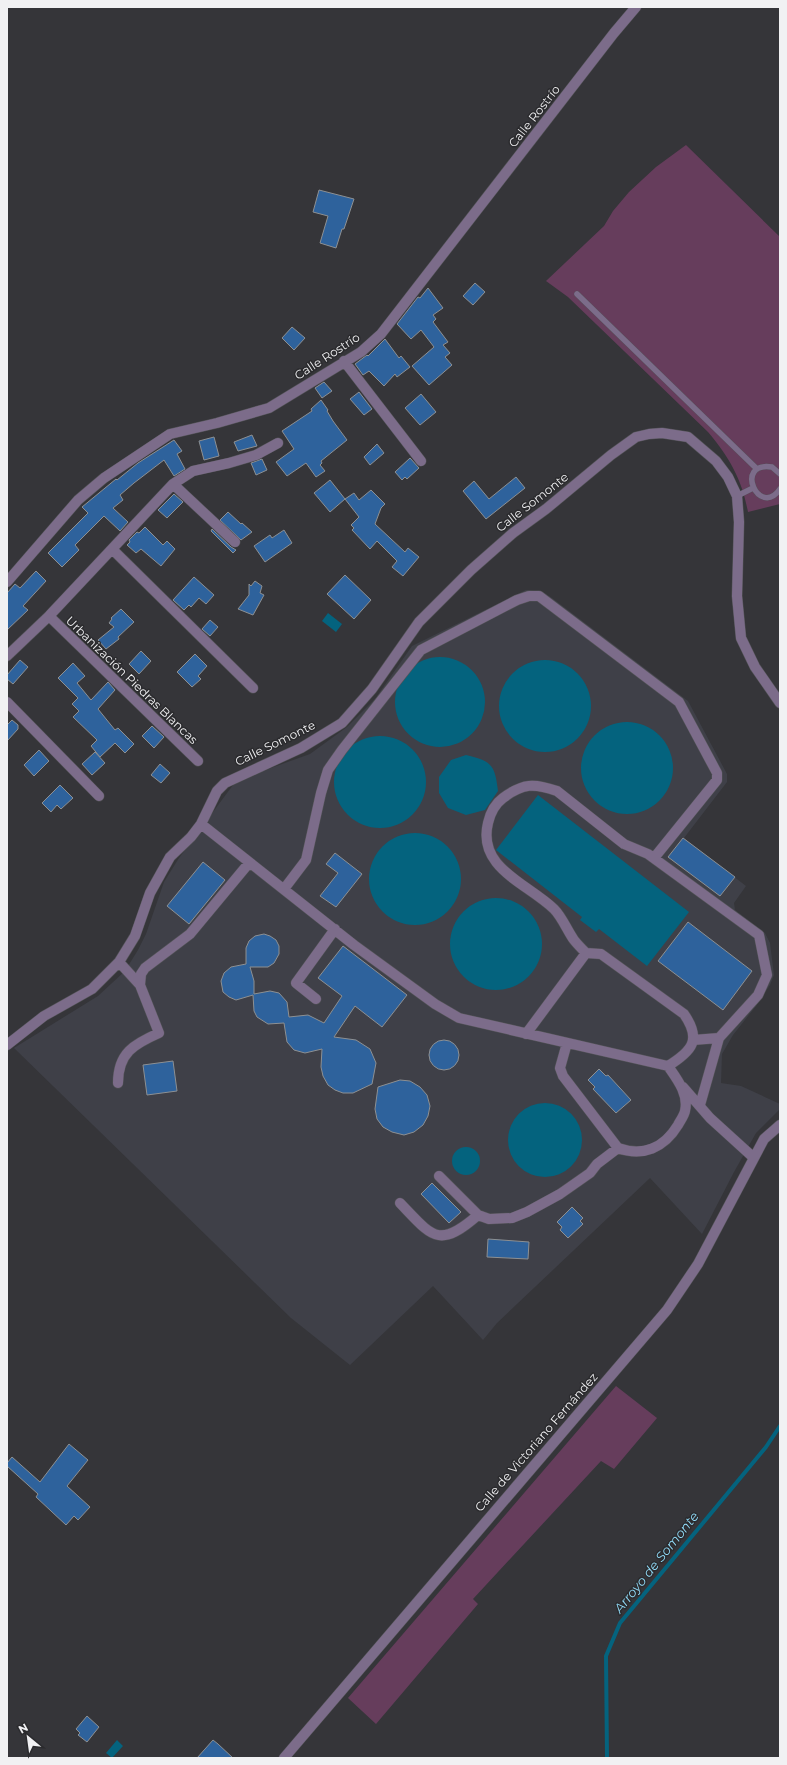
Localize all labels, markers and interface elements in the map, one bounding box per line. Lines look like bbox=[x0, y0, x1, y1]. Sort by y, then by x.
street label: Calle Rostrío bbox=[505, 82, 563, 150]
street label: Calle Rostrío bbox=[292, 329, 362, 383]
street label: Calle Somonte bbox=[493, 469, 571, 535]
street label: Urbanización Piedras Blancas bbox=[63, 613, 201, 747]
street label: Calle Somonte bbox=[232, 717, 318, 769]
street label: Calle de Victoriano Fernández bbox=[472, 1369, 600, 1515]
water label: Arroyo de Somonte bbox=[610, 1508, 702, 1617]
north arrow bbox=[8, 1717, 48, 1757]
text: N bbox=[16, 1720, 30, 1737]

